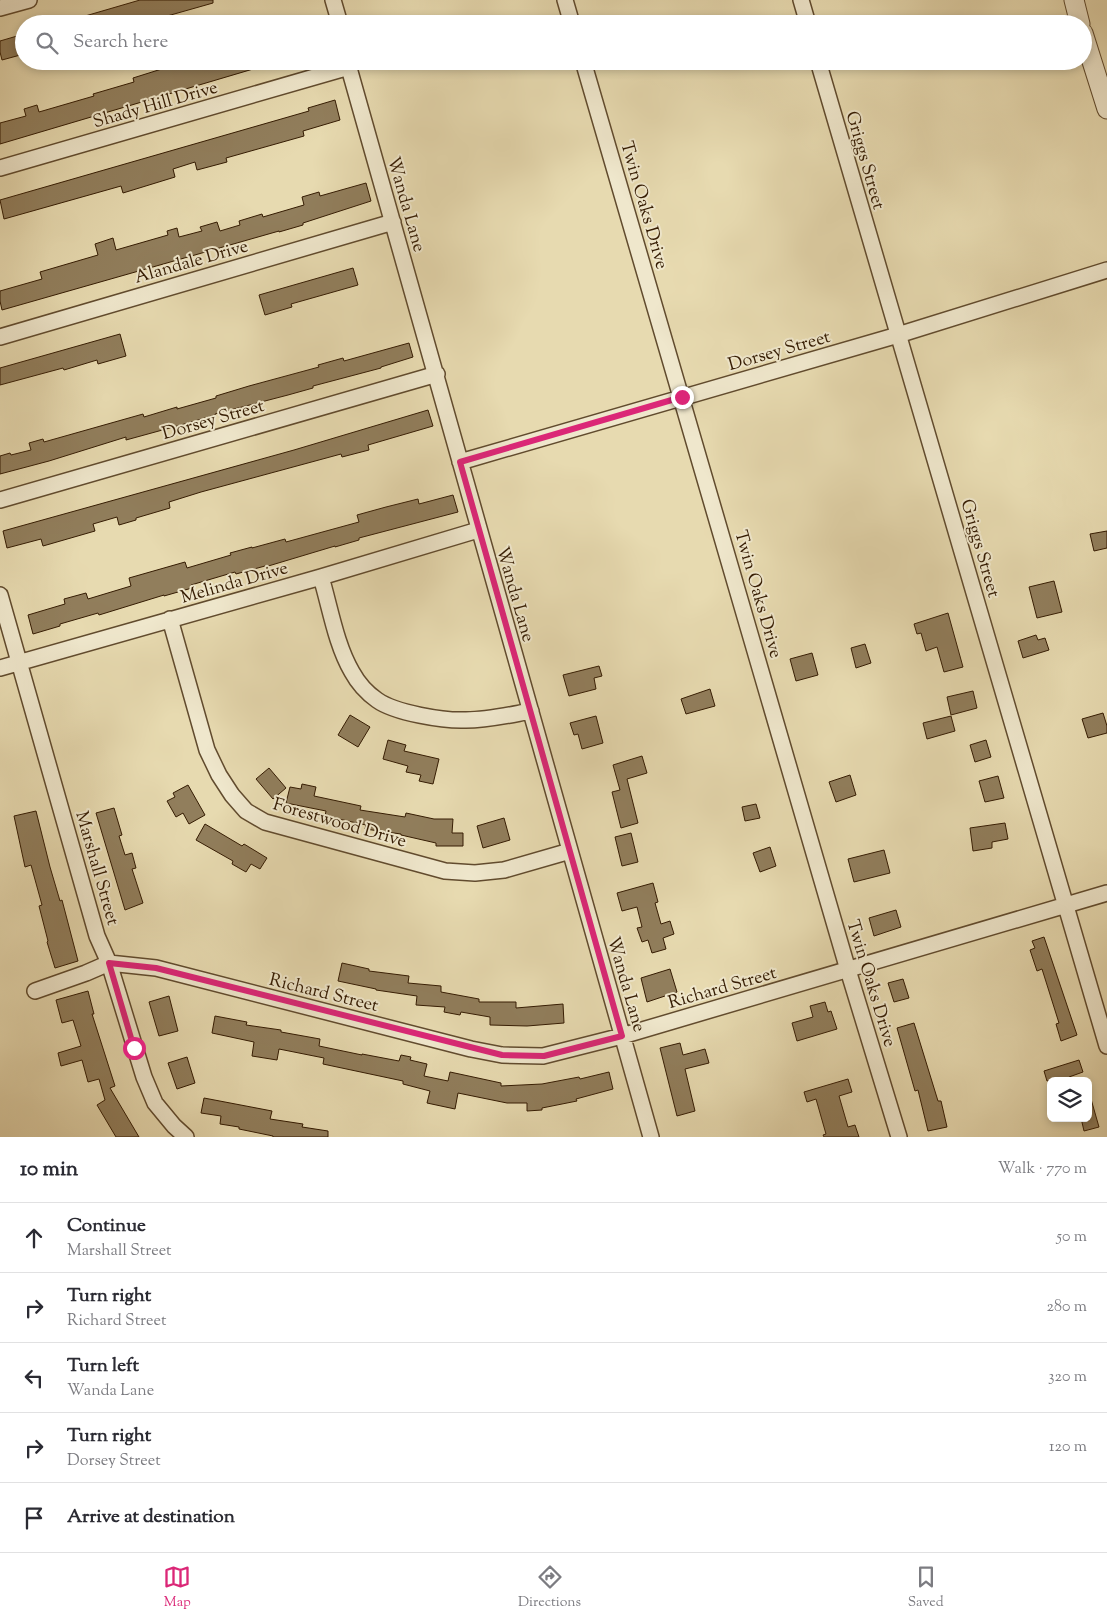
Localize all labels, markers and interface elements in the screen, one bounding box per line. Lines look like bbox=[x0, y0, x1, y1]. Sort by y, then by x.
search box bbox=[15, 15, 1092, 70]
icon: search bbox=[33, 29, 61, 57]
text: Search here bbox=[73, 29, 168, 56]
street label: Shady Hill Drive bbox=[90, 76, 221, 136]
street label: Griggs Street bbox=[838, 108, 891, 213]
street label: Twin Oaks Drive bbox=[612, 139, 674, 272]
street label: Wanda Lane bbox=[379, 154, 431, 255]
street label: Alandale Drive bbox=[132, 234, 251, 292]
street label: Dorsey Street bbox=[725, 325, 834, 379]
route end bbox=[671, 386, 694, 409]
street label: Dorsey Street bbox=[159, 394, 268, 448]
street label: Griggs Street bbox=[953, 496, 1006, 601]
street label: Twin Oaks Drive bbox=[726, 528, 788, 661]
street label: Wanda Lane bbox=[488, 544, 540, 645]
street label: Melinda Drive bbox=[178, 556, 291, 612]
street label: Forestwood Drive bbox=[270, 792, 409, 855]
street label: Marshall Street bbox=[67, 808, 125, 929]
street label: Twin Oaks Drive bbox=[838, 917, 902, 1050]
street label: Wanda Lane bbox=[599, 934, 651, 1035]
street label: Richard Street bbox=[665, 961, 780, 1017]
street label: Richard Street bbox=[266, 968, 381, 1020]
route start bbox=[123, 1037, 146, 1060]
map controls bbox=[1047, 1077, 1092, 1122]
button: layers bbox=[1047, 1077, 1092, 1122]
text: 10 min bbox=[20, 1155, 78, 1185]
text: Walk · 770 m bbox=[998, 1158, 1087, 1181]
text: Continue bbox=[67, 1213, 146, 1240]
icon: ahead bbox=[20, 1224, 48, 1252]
text: 50 m bbox=[1056, 1226, 1087, 1249]
text: Marshall Street bbox=[67, 1240, 172, 1263]
text: Turn right bbox=[67, 1283, 151, 1310]
icon: right bbox=[20, 1294, 48, 1322]
text: 280 m bbox=[1046, 1296, 1087, 1319]
text: Richard Street bbox=[67, 1310, 166, 1333]
text: Turn left bbox=[67, 1353, 139, 1380]
icon: left bbox=[20, 1364, 48, 1392]
text: 320 m bbox=[1048, 1366, 1087, 1389]
text: Wanda Lane bbox=[67, 1380, 154, 1403]
text: Turn right bbox=[67, 1423, 151, 1450]
icon: right bbox=[20, 1434, 48, 1462]
text: 120 m bbox=[1049, 1436, 1087, 1459]
text: Dorsey Street bbox=[67, 1450, 161, 1473]
icon: arrive bbox=[20, 1504, 48, 1532]
text: Arrive at destination bbox=[67, 1504, 235, 1531]
tab: Map bbox=[163, 1563, 191, 1613]
tab: Directions bbox=[518, 1563, 581, 1613]
tab: Saved bbox=[908, 1563, 944, 1613]

